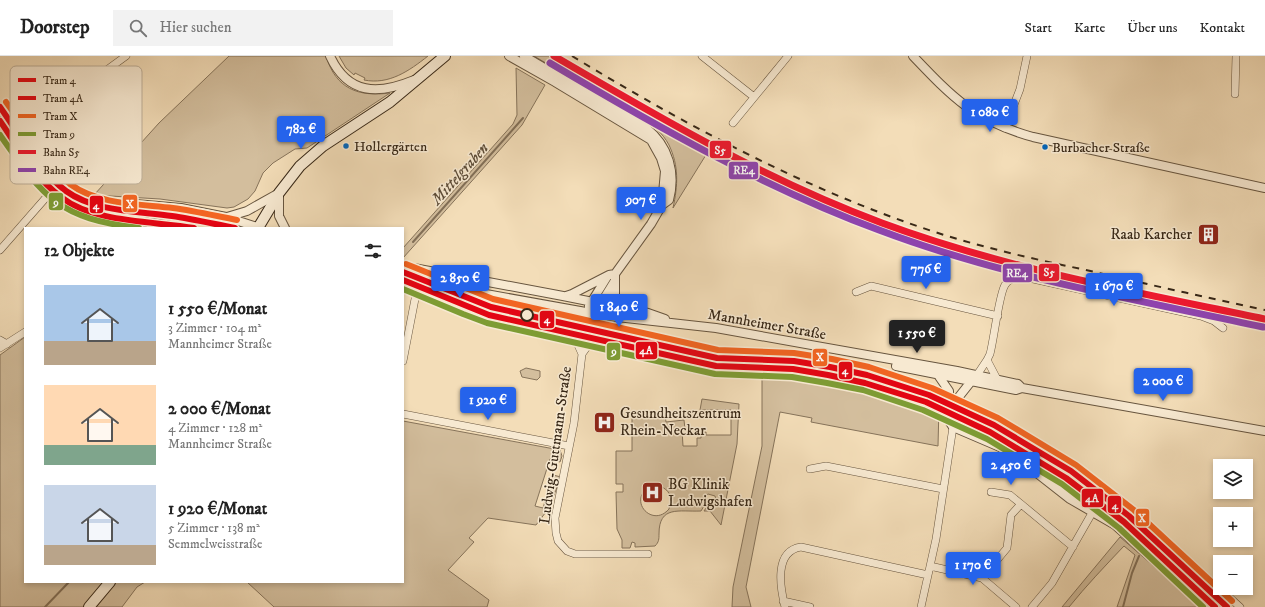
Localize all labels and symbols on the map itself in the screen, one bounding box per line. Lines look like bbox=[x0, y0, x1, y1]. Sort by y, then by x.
legend bbox=[10, 66, 142, 184]
text: Tram 4 bbox=[43, 74, 77, 88]
text: Tram 4A bbox=[43, 92, 84, 106]
pin: 1 080 € bbox=[953, 99, 1027, 133]
text: Tram X bbox=[43, 110, 78, 124]
pin: 782 € bbox=[273, 116, 329, 150]
text: Tram 9 bbox=[43, 128, 75, 142]
place label: Hollergärten bbox=[354, 138, 428, 156]
water label: Mittelgraben bbox=[426, 138, 493, 210]
place label: Burbacher Straße bbox=[1052, 139, 1150, 157]
line badge: S5 bbox=[709, 140, 732, 159]
marker: Hollergärten bbox=[341, 141, 351, 151]
marker: Burbacher Straße bbox=[1040, 142, 1050, 152]
text: S5 bbox=[714, 144, 726, 158]
text: Bahn S5 bbox=[43, 146, 80, 160]
line badge: RE4 bbox=[728, 161, 759, 180]
text: Bahn RE4 bbox=[43, 164, 91, 178]
text: RE4 bbox=[733, 164, 755, 178]
pin: 907 € bbox=[613, 187, 669, 221]
line badge: 9 bbox=[48, 192, 64, 211]
line badge: X bbox=[122, 194, 138, 213]
line badge: 4 bbox=[89, 195, 104, 214]
text: 9 bbox=[52, 196, 59, 210]
text: X bbox=[126, 198, 135, 212]
text: 4 bbox=[92, 199, 100, 213]
building icon: Raab Karcher bbox=[1195, 221, 1221, 247]
place label: Raab Karcher bbox=[1111, 225, 1192, 244]
pin: 776 € bbox=[898, 256, 954, 290]
line badge: RE4 bbox=[1002, 263, 1033, 283]
line badge: S5 bbox=[1038, 263, 1060, 282]
pin: 2 850 € bbox=[423, 265, 497, 299]
text: S5 bbox=[1043, 266, 1055, 280]
text: RE4 bbox=[1006, 267, 1028, 281]
pin: 1 670 € bbox=[1077, 273, 1151, 307]
pin: 1 840 € bbox=[582, 294, 656, 328]
street label: Mannheimer Straße bbox=[706, 305, 828, 344]
unlabelled marker bbox=[520, 308, 534, 322]
line badge: 4 bbox=[539, 310, 555, 329]
text: 4 bbox=[543, 313, 551, 327]
pin: 1 550 € bbox=[880, 320, 954, 354]
line badge: 4A bbox=[635, 341, 658, 360]
line badge: 9 bbox=[606, 342, 621, 361]
text: 4A bbox=[638, 344, 654, 358]
text: 9 bbox=[610, 345, 617, 359]
line badge: X bbox=[812, 348, 828, 367]
text: X bbox=[816, 351, 825, 365]
line badge: 4 bbox=[838, 361, 853, 380]
text: 4 bbox=[841, 364, 849, 378]
street label: Ludwig-Guttmann-Straße bbox=[535, 365, 576, 525]
pin: 2 000 € bbox=[1126, 368, 1200, 402]
pin: 1 920 € bbox=[451, 387, 525, 421]
place label: Gesundheitszentrum Rhein-Neckar bbox=[620, 404, 741, 440]
hospital icon: Gesundheitszentrum Rhein-Neckar bbox=[591, 409, 617, 435]
pin: 2 450 € bbox=[974, 452, 1048, 486]
place label: BG Klinik Ludwigshafen bbox=[668, 475, 752, 511]
hospital icon: BG Klinik Ludwigshafen bbox=[640, 480, 666, 506]
line badge: 4A bbox=[1081, 488, 1104, 508]
text: 4A bbox=[1084, 492, 1100, 506]
line badge: 4 bbox=[1107, 495, 1122, 514]
text: 4 bbox=[1111, 499, 1119, 513]
line badge: X bbox=[1135, 508, 1150, 527]
text: X bbox=[1138, 512, 1147, 526]
pin: 1 170 € bbox=[936, 552, 1010, 586]

